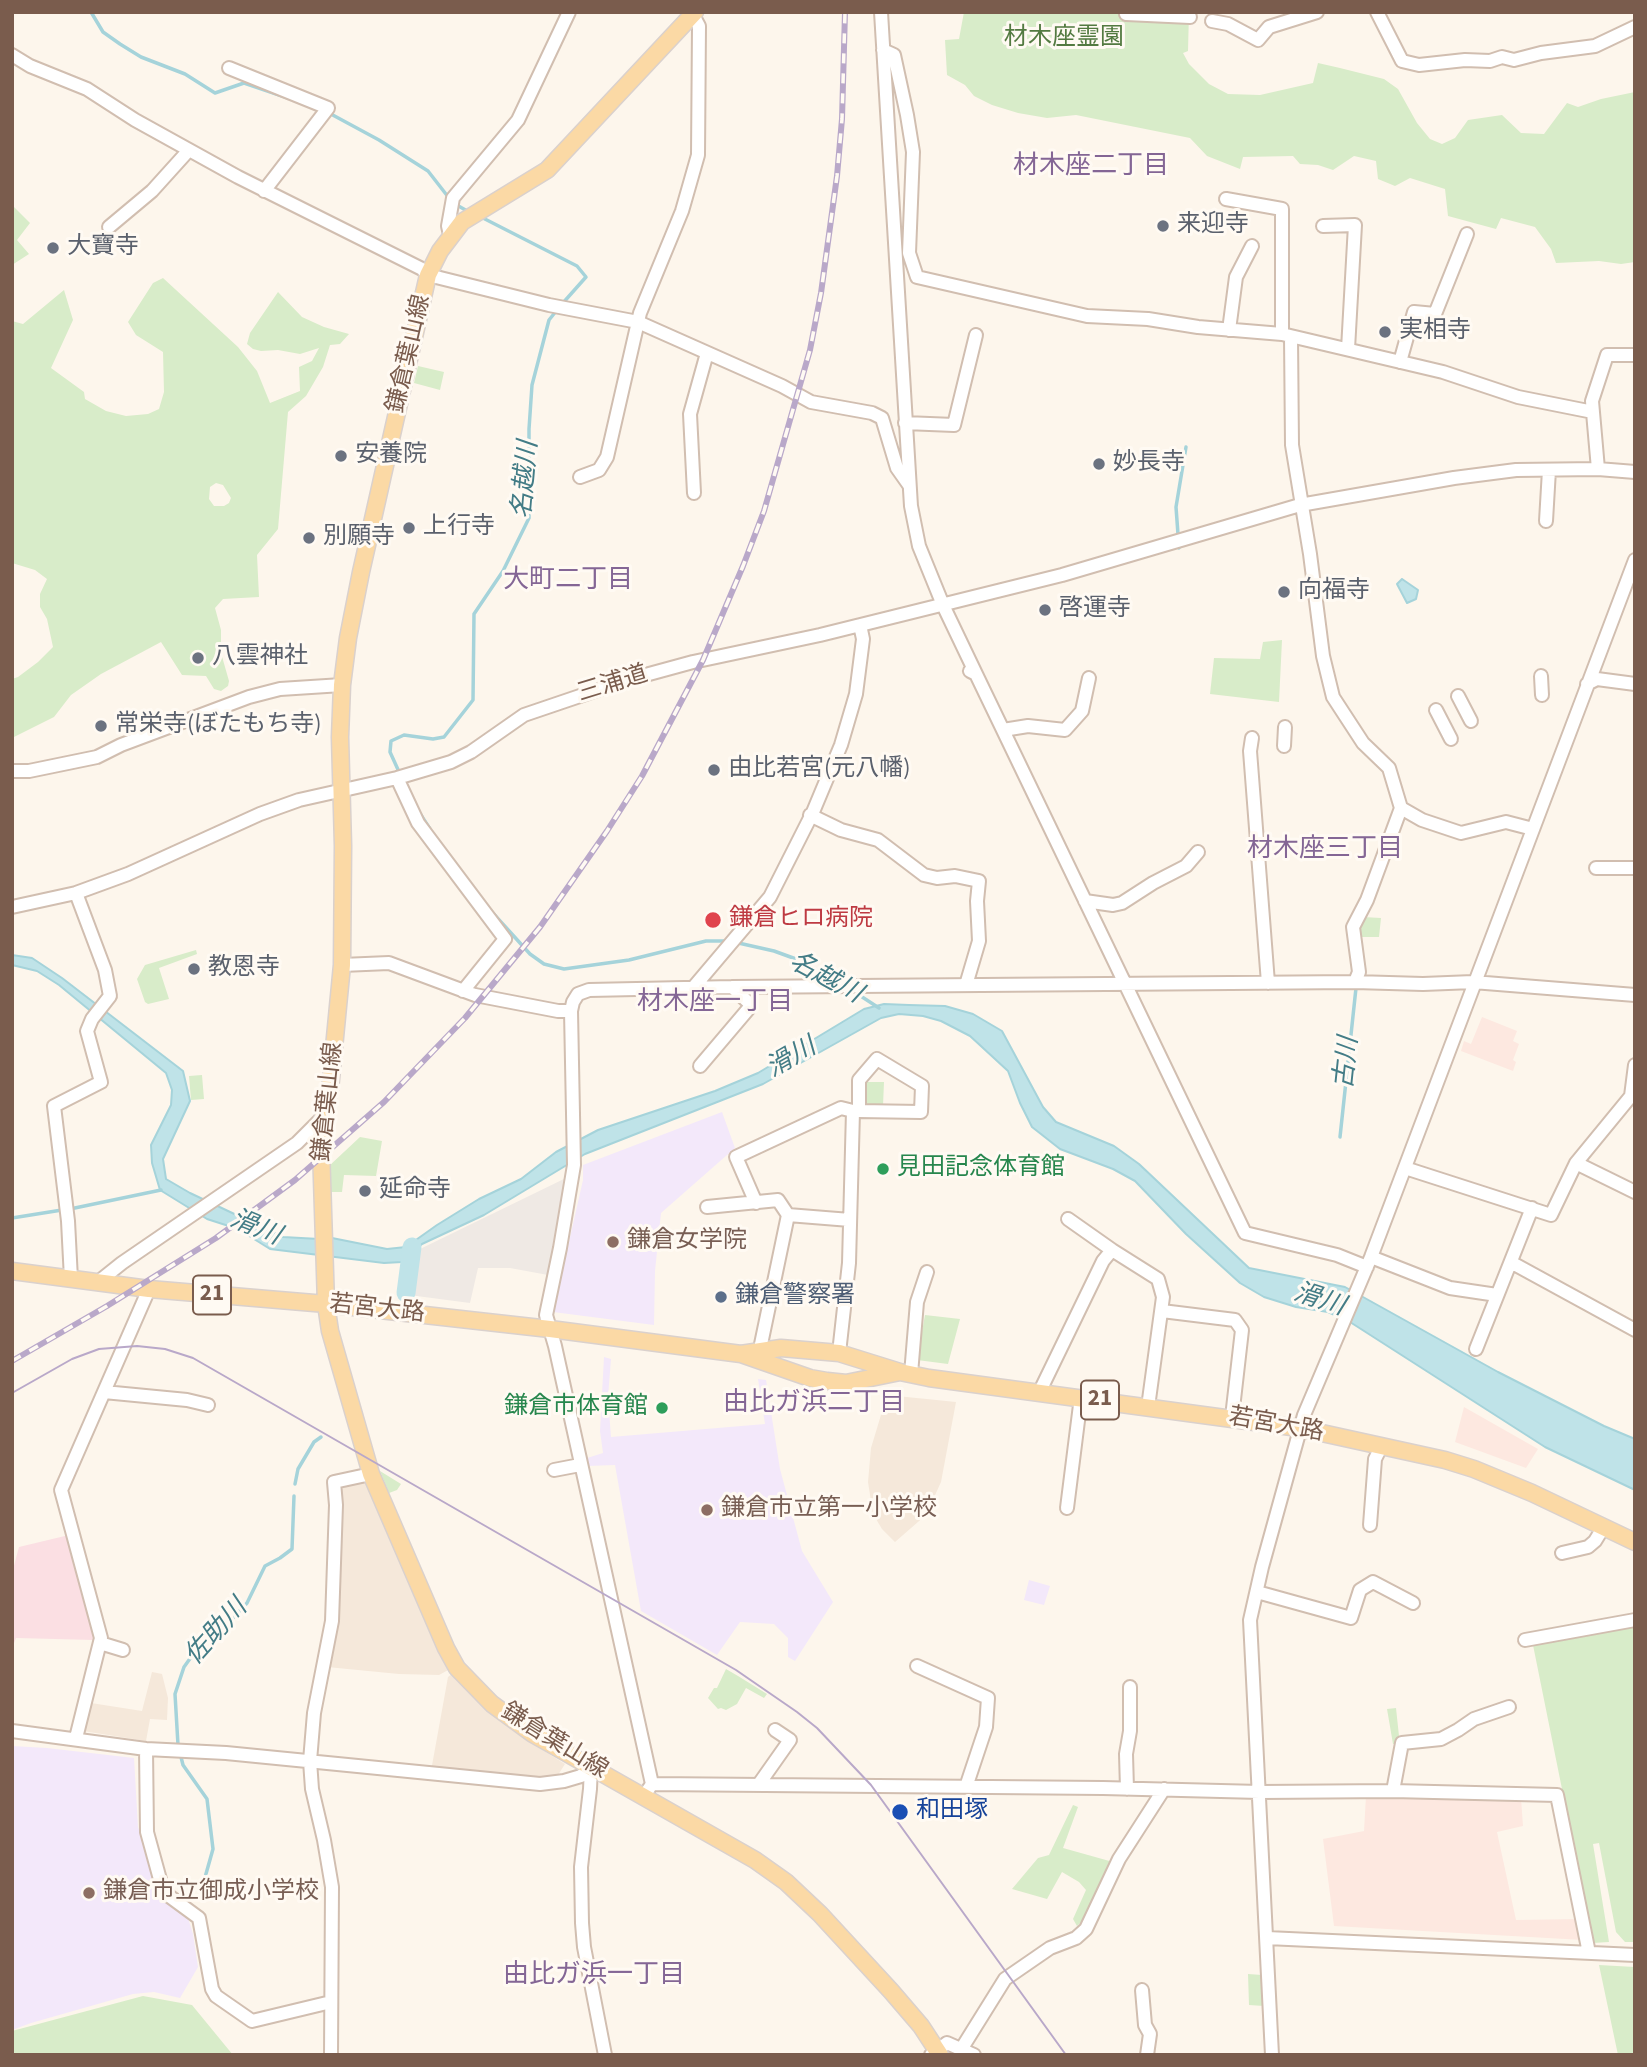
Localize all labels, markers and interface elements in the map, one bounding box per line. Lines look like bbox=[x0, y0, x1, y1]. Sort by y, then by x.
park label: 材木座霊園 bbox=[1004, 25, 1124, 53]
district label: 材木座二丁目 bbox=[1013, 151, 1169, 183]
place label: 来迎寺 bbox=[1177, 212, 1249, 240]
marker: 来迎寺 bbox=[1155, 218, 1171, 234]
place label: 大寶寺 bbox=[67, 234, 139, 262]
marker: 大寶寺 bbox=[45, 240, 61, 256]
street label: 鎌倉葉山線 bbox=[382, 292, 438, 416]
place label: 実相寺 bbox=[1399, 318, 1471, 346]
marker: 実相寺 bbox=[1377, 324, 1393, 340]
water label: 名越川 bbox=[508, 440, 546, 520]
place label: 安養院 bbox=[355, 442, 427, 470]
marker: 安養院 bbox=[333, 448, 349, 464]
place label: 妙長寺 bbox=[1113, 450, 1185, 478]
marker: 妙長寺 bbox=[1091, 456, 1107, 472]
place label: 上行寺 bbox=[423, 514, 495, 542]
marker: 上行寺 bbox=[401, 520, 417, 536]
place label: 別願寺 bbox=[323, 524, 395, 552]
marker: 別願寺 bbox=[301, 530, 317, 546]
district label: 大町二丁目 bbox=[503, 565, 633, 597]
place label: 向福寺 bbox=[1298, 578, 1370, 606]
marker: 向福寺 bbox=[1276, 584, 1292, 600]
place label: 啓運寺 bbox=[1059, 596, 1131, 624]
marker: 啓運寺 bbox=[1037, 602, 1053, 618]
place label: 八雲神社 bbox=[212, 644, 308, 672]
marker: 八雲神社 bbox=[190, 650, 206, 666]
street label: 三浦道 bbox=[574, 661, 652, 709]
place label: 常栄寺(ぼたもち寺) bbox=[115, 712, 322, 740]
marker: 常栄寺(ぼたもち寺) bbox=[93, 718, 109, 734]
place label: 由比若宮(元八幡) bbox=[728, 756, 911, 784]
marker: 由比若宮(元八幡) bbox=[706, 762, 722, 778]
district label: 材木座三丁目 bbox=[1247, 834, 1403, 866]
place label: 鎌倉ヒロ病院 bbox=[729, 906, 873, 934]
marker: 鎌倉ヒロ病院 bbox=[703, 910, 723, 930]
water label: 名越川 bbox=[783, 947, 867, 1011]
place label: 教恩寺 bbox=[208, 955, 280, 983]
marker: 教恩寺 bbox=[186, 961, 202, 977]
district label: 材木座一丁目 bbox=[637, 987, 793, 1019]
water label: 滑川 bbox=[762, 1032, 822, 1086]
water label: 古川 bbox=[1330, 1036, 1366, 1090]
street label: 鎌倉葉山線 bbox=[308, 1041, 350, 1163]
place label: 見田記念体育館 bbox=[897, 1155, 1065, 1183]
marker: 見田記念体育館 bbox=[875, 1161, 891, 1177]
place label: 延命寺 bbox=[379, 1177, 451, 1205]
marker: 延命寺 bbox=[357, 1183, 373, 1199]
water label: 滑川 bbox=[225, 1205, 285, 1253]
place label: 鎌倉女学院 bbox=[627, 1228, 747, 1256]
marker: 鎌倉女学院 bbox=[605, 1234, 621, 1250]
road number: 21 bbox=[193, 1276, 231, 1314]
water label: 滑川 bbox=[1289, 1278, 1349, 1324]
place label: 鎌倉警察署 bbox=[735, 1283, 855, 1311]
marker: 鎌倉警察署 bbox=[713, 1289, 729, 1305]
street label: 若宮大路 bbox=[328, 1291, 426, 1329]
road number: 21 bbox=[1081, 1380, 1119, 1420]
district label: 由比ガ浜二丁目 bbox=[723, 1388, 905, 1420]
place label: 鎌倉市体育館 bbox=[504, 1394, 648, 1422]
marker: 鎌倉市体育館 bbox=[654, 1400, 670, 1416]
street label: 若宮大路 bbox=[1226, 1403, 1326, 1449]
place label: 鎌倉市立第一小学校 bbox=[721, 1496, 937, 1524]
marker: 鎌倉市立第一小学校 bbox=[699, 1502, 715, 1518]
water label: 佐助川 bbox=[179, 1594, 255, 1672]
street label: 鎌倉葉山線 bbox=[495, 1698, 613, 1786]
place label: 和田塚 bbox=[916, 1798, 988, 1826]
marker: 和田塚 bbox=[890, 1802, 910, 1822]
place label: 鎌倉市立御成小学校 bbox=[103, 1879, 319, 1907]
marker: 鎌倉市立御成小学校 bbox=[81, 1885, 97, 1901]
district label: 由比ガ浜一丁目 bbox=[503, 1960, 685, 1992]

